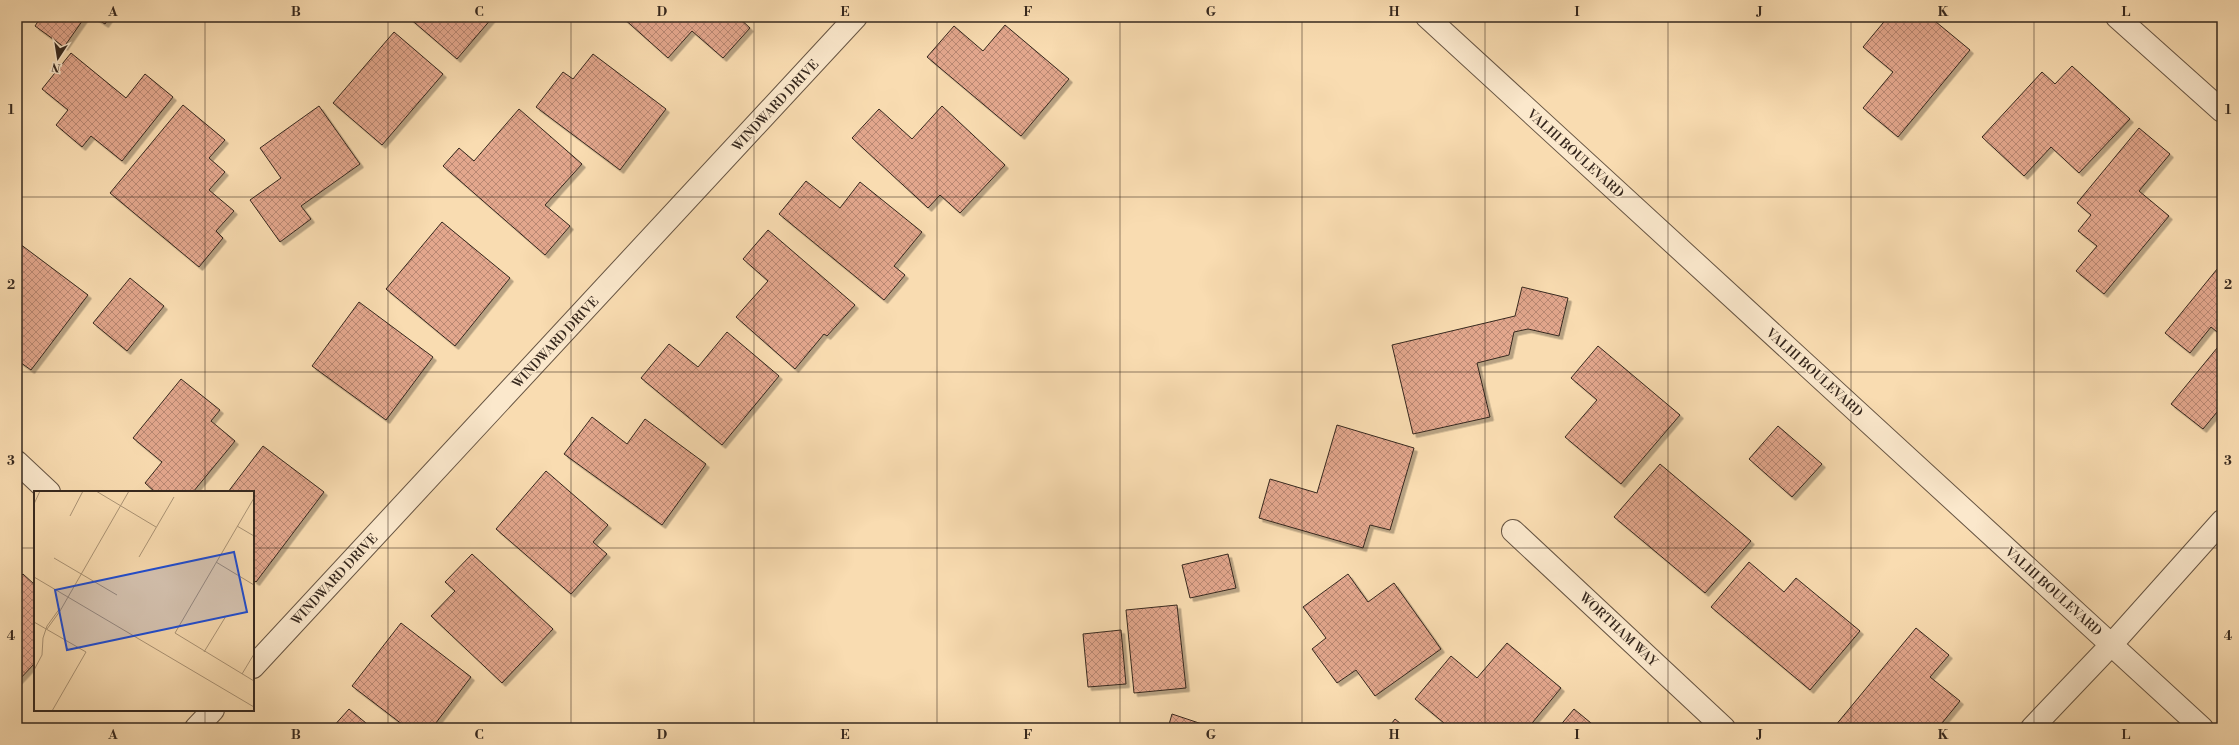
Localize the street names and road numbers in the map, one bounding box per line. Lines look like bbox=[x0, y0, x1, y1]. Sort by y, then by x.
street label: WINDWARD DRIVE bbox=[728, 57, 822, 156]
street label: VALHI BOULEVARD bbox=[1523, 105, 1627, 201]
street label: WINDWARD DRIVE bbox=[508, 294, 602, 393]
street label: VALHI BOULEVARD bbox=[1762, 324, 1866, 420]
street label: WINDWARD DRIVE bbox=[287, 531, 381, 630]
street label: VALHI BOULEVARD bbox=[2001, 543, 2105, 639]
street label: WORTHAM WAY bbox=[1575, 589, 1662, 671]

